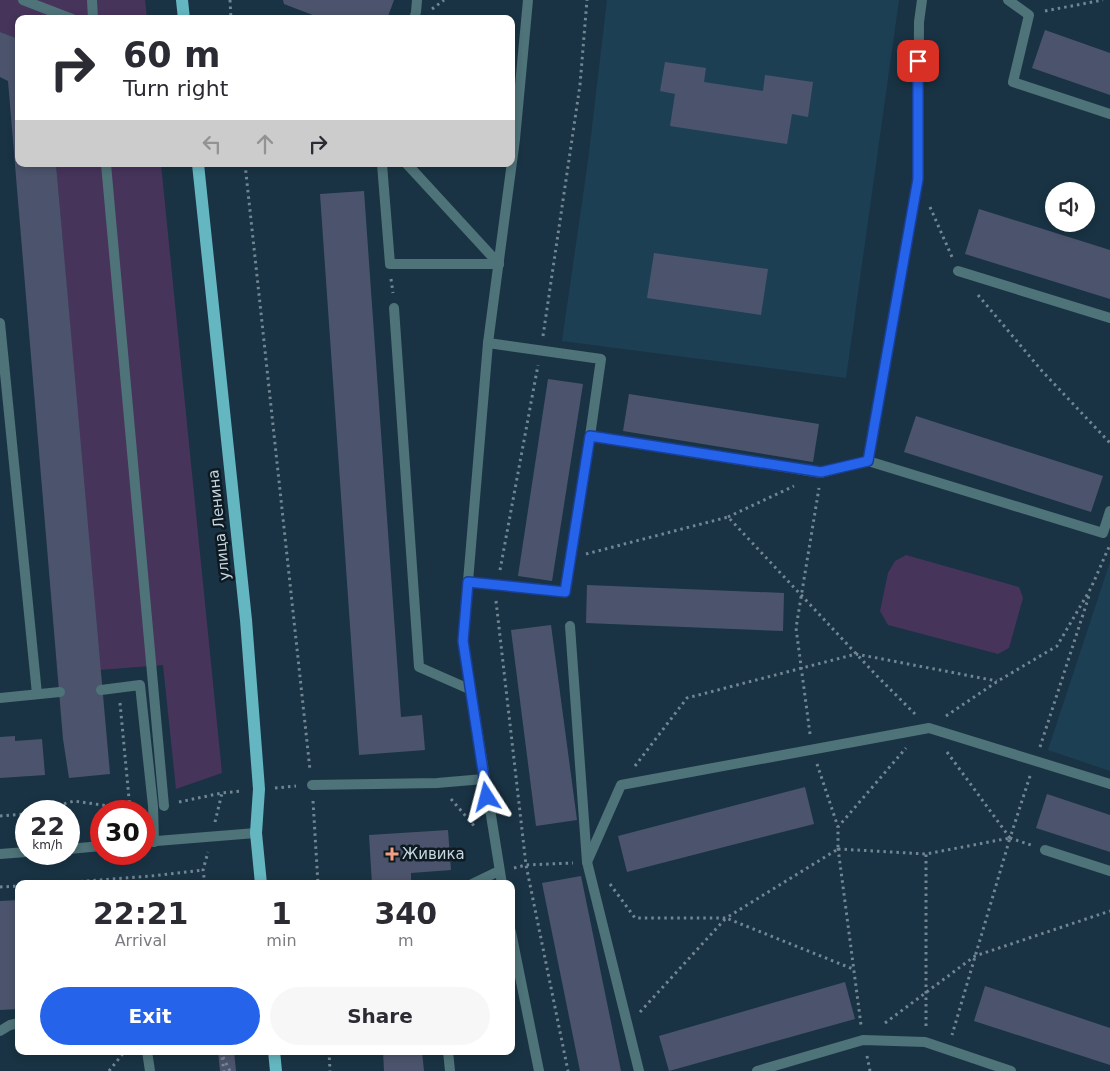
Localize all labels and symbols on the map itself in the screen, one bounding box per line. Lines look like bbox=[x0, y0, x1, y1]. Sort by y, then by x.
pin bbox=[897, 40, 939, 82]
street label: улица Ленина bbox=[204, 469, 234, 581]
position arrow bbox=[460, 770, 512, 822]
speed limit sign: 30 bbox=[90, 800, 155, 865]
place label: Живика bbox=[402, 845, 465, 863]
marker: Живика bbox=[386, 848, 398, 860]

